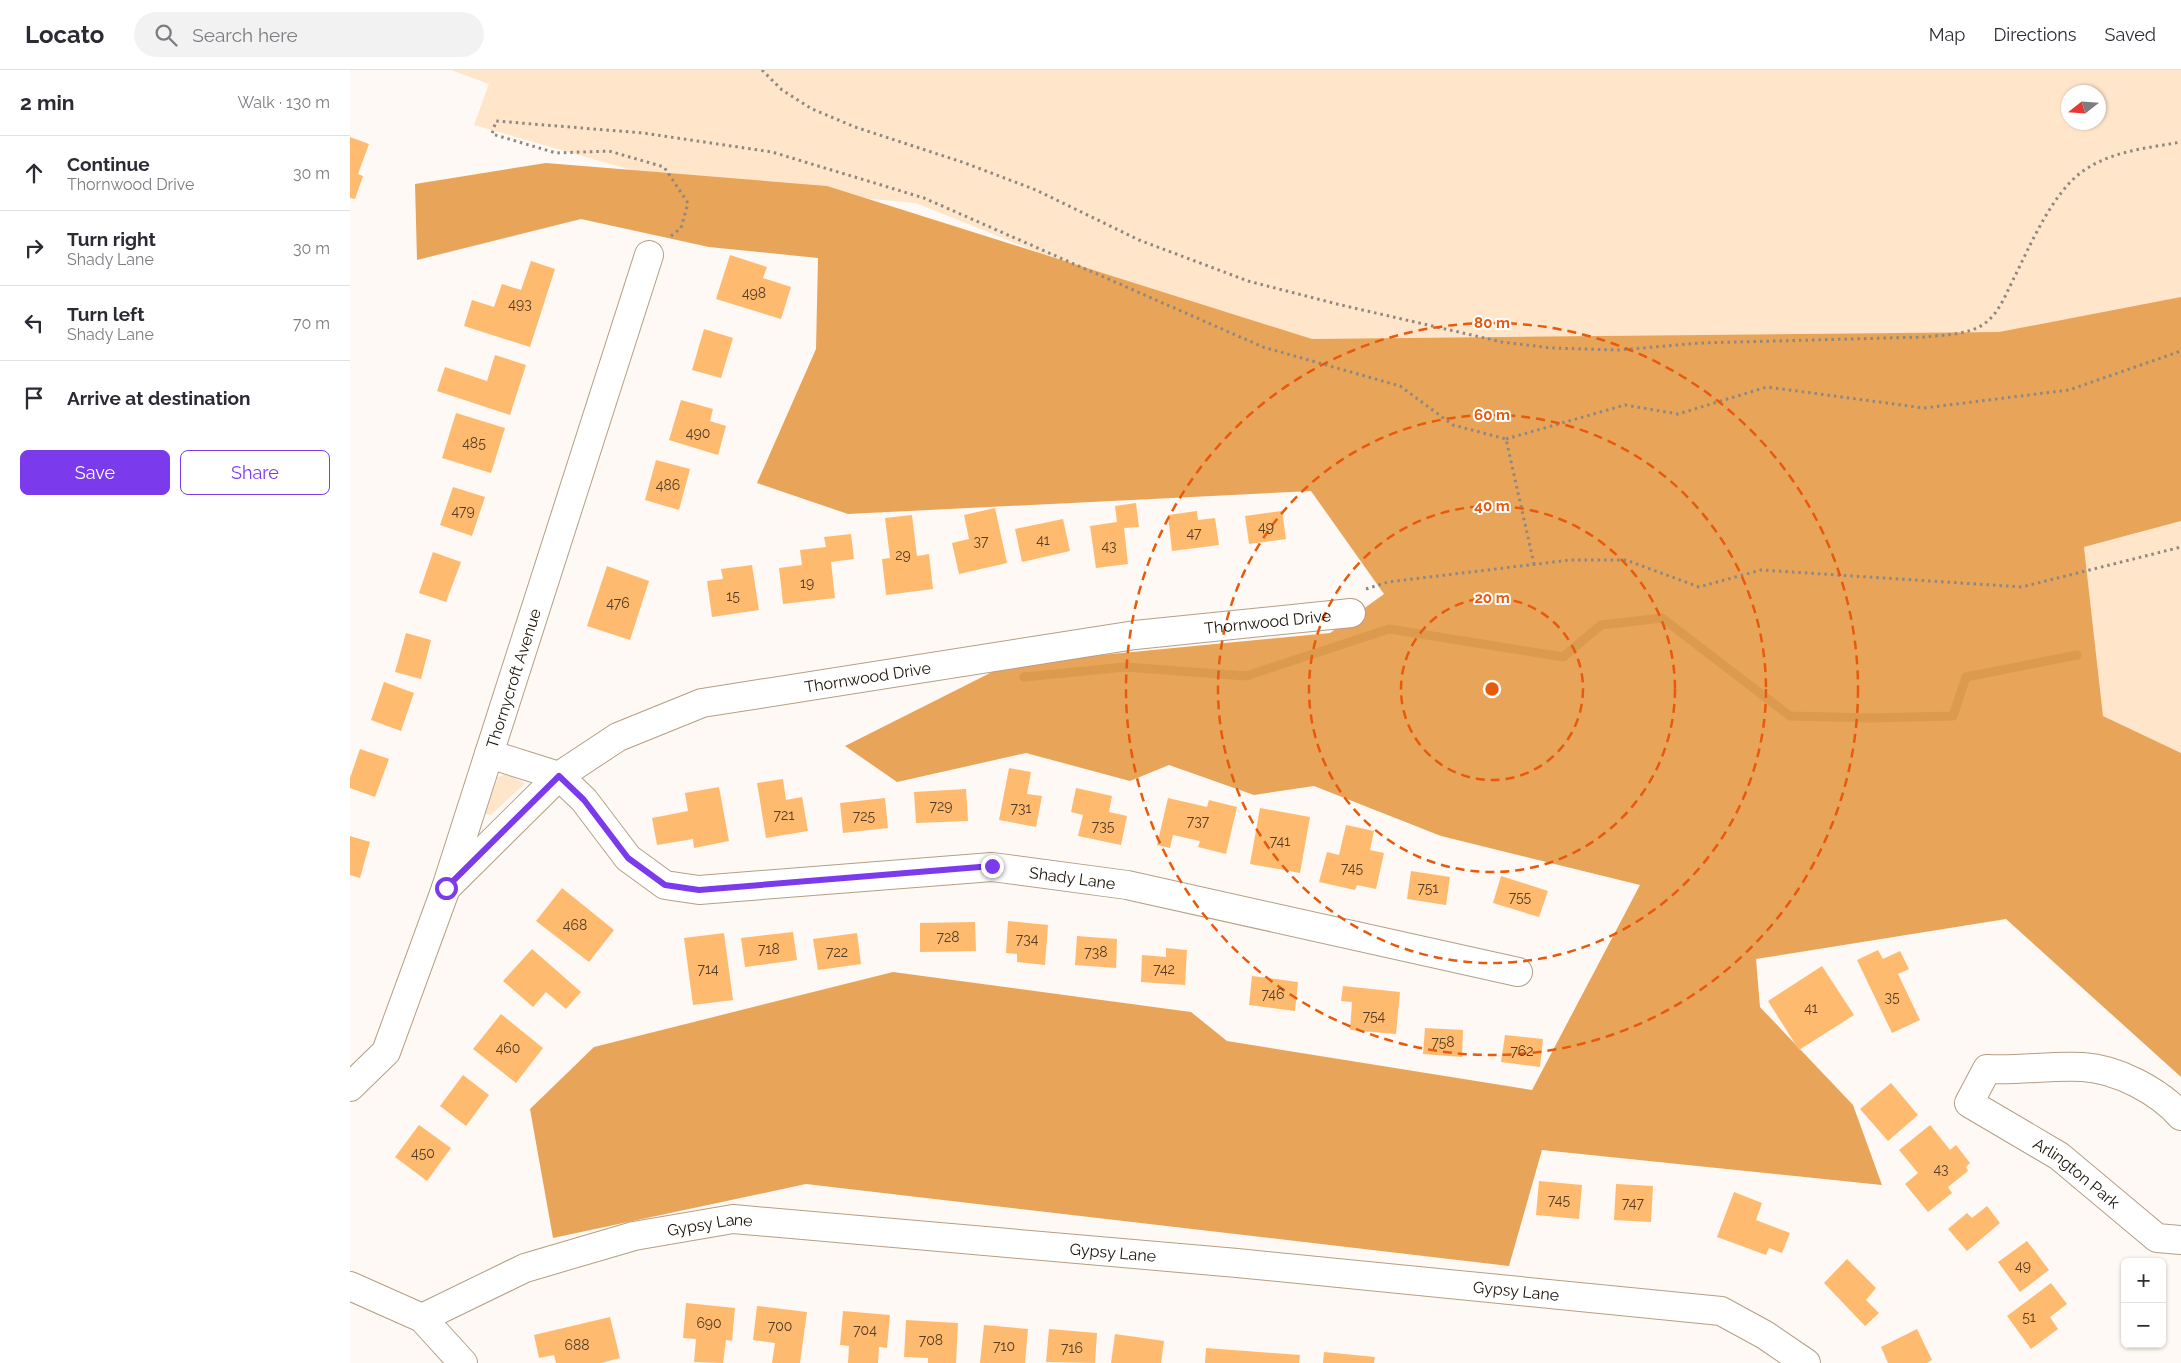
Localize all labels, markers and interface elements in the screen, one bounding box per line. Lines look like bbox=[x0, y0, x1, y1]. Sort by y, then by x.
search box bbox=[134, 12, 484, 57]
text: Locato bbox=[25, 20, 104, 49]
icon: search bbox=[152, 21, 180, 49]
text: Search here bbox=[192, 24, 298, 46]
text: Map bbox=[1929, 24, 1965, 45]
text: Directions bbox=[1993, 24, 2077, 45]
text: Saved bbox=[2105, 24, 2156, 45]
north arrow bbox=[2061, 85, 2106, 130]
text: 2 min bbox=[20, 90, 74, 115]
text: Walk · 130 m bbox=[237, 93, 330, 112]
text: Continue bbox=[67, 153, 150, 175]
icon: ahead bbox=[20, 159, 48, 187]
text: 30 m bbox=[293, 164, 330, 183]
text: Thornwood Drive bbox=[67, 175, 194, 194]
text: Turn right bbox=[67, 228, 156, 250]
icon: right bbox=[20, 234, 48, 262]
text: 30 m bbox=[293, 239, 330, 258]
text: Shady Lane bbox=[67, 250, 154, 269]
house number: 498 bbox=[742, 285, 766, 301]
house number: 493 bbox=[508, 296, 532, 312]
text: Turn left bbox=[67, 303, 144, 325]
icon: left bbox=[20, 309, 48, 337]
text: 70 m bbox=[293, 314, 330, 333]
text: 80 m bbox=[1474, 314, 1510, 332]
text: Shady Lane bbox=[67, 325, 154, 344]
icon: arrive bbox=[20, 384, 48, 412]
text: Arrive at destination bbox=[67, 387, 251, 409]
text: 60 m bbox=[1474, 406, 1510, 424]
house number: 490 bbox=[686, 425, 710, 441]
house number: 485 bbox=[462, 435, 486, 451]
button: Save bbox=[20, 450, 170, 495]
button: Share bbox=[180, 450, 330, 495]
house number: 486 bbox=[656, 477, 680, 493]
text: 40 m bbox=[1474, 497, 1510, 515]
house number: 479 bbox=[451, 503, 475, 519]
house number: 49 bbox=[1258, 519, 1274, 535]
house number: 47 bbox=[1186, 525, 1202, 541]
house number: 41 bbox=[1036, 532, 1050, 548]
house number: 37 bbox=[974, 533, 989, 549]
house number: 43 bbox=[1101, 538, 1117, 554]
house number: 29 bbox=[895, 547, 911, 563]
house number: 19 bbox=[800, 575, 814, 591]
house number: 15 bbox=[726, 588, 740, 604]
text: 20 m bbox=[1474, 589, 1510, 607]
house number: 476 bbox=[606, 595, 630, 611]
street label: Thornycroft Avenue bbox=[482, 606, 545, 751]
street label: Thornwood Drive bbox=[1203, 606, 1332, 638]
street label: Thornwood Drive bbox=[803, 658, 932, 697]
centre of rings bbox=[1483, 680, 1501, 698]
house number: 729 bbox=[930, 798, 953, 814]
house number: 731 bbox=[1011, 800, 1031, 816]
house number: 721 bbox=[774, 807, 794, 823]
house number: 725 bbox=[853, 808, 876, 824]
house number: 737 bbox=[1187, 813, 1210, 829]
house number: 735 bbox=[1092, 818, 1115, 834]
house number: 741 bbox=[1270, 833, 1290, 849]
route end bbox=[981, 855, 1004, 878]
house number: 745 bbox=[1341, 860, 1363, 876]
street label: Shady Lane bbox=[1028, 863, 1117, 893]
route start bbox=[435, 877, 458, 900]
house number: 751 bbox=[1418, 880, 1438, 896]
house number: 755 bbox=[1509, 889, 1532, 905]
house number: 468 bbox=[563, 917, 587, 933]
house number: 728 bbox=[936, 929, 960, 945]
house number: 734 bbox=[1016, 931, 1039, 947]
house number: 718 bbox=[758, 941, 780, 957]
house number: 722 bbox=[826, 944, 848, 960]
house number: 738 bbox=[1084, 944, 1108, 960]
house number: 714 bbox=[697, 961, 719, 977]
house number: 742 bbox=[1153, 961, 1175, 977]
house number: 746 bbox=[1262, 986, 1284, 1002]
house number: 35 bbox=[1884, 989, 1900, 1005]
house number: 41 bbox=[1804, 1000, 1818, 1016]
house number: 754 bbox=[1363, 1008, 1386, 1024]
house number: 758 bbox=[1431, 1034, 1455, 1050]
house number: 460 bbox=[496, 1040, 520, 1056]
house number: 762 bbox=[1510, 1043, 1534, 1059]
street label: Arlington Park bbox=[2030, 1134, 2124, 1213]
house number: 450 bbox=[411, 1145, 435, 1161]
house number: 43 bbox=[1933, 1161, 1949, 1177]
house number: 745 bbox=[1548, 1192, 1570, 1208]
house number: 747 bbox=[1622, 1195, 1644, 1211]
street label: Gypsy Lane bbox=[666, 1210, 753, 1240]
street label: Gypsy Lane bbox=[1069, 1239, 1157, 1266]
house number: 49 bbox=[2015, 1258, 2031, 1274]
map controls bbox=[2121, 1258, 2166, 1348]
button: + bbox=[2121, 1258, 2166, 1303]
street label: Gypsy Lane bbox=[1472, 1277, 1560, 1305]
button: − bbox=[2121, 1303, 2166, 1348]
house number: 51 bbox=[2022, 1309, 2036, 1325]
house number: 690 bbox=[696, 1315, 722, 1331]
house number: 700 bbox=[768, 1318, 792, 1334]
house number: 704 bbox=[853, 1322, 877, 1338]
house number: 708 bbox=[919, 1332, 943, 1348]
house number: 688 bbox=[564, 1337, 590, 1353]
house number: 710 bbox=[993, 1338, 1015, 1354]
house number: 716 bbox=[1061, 1340, 1083, 1356]

